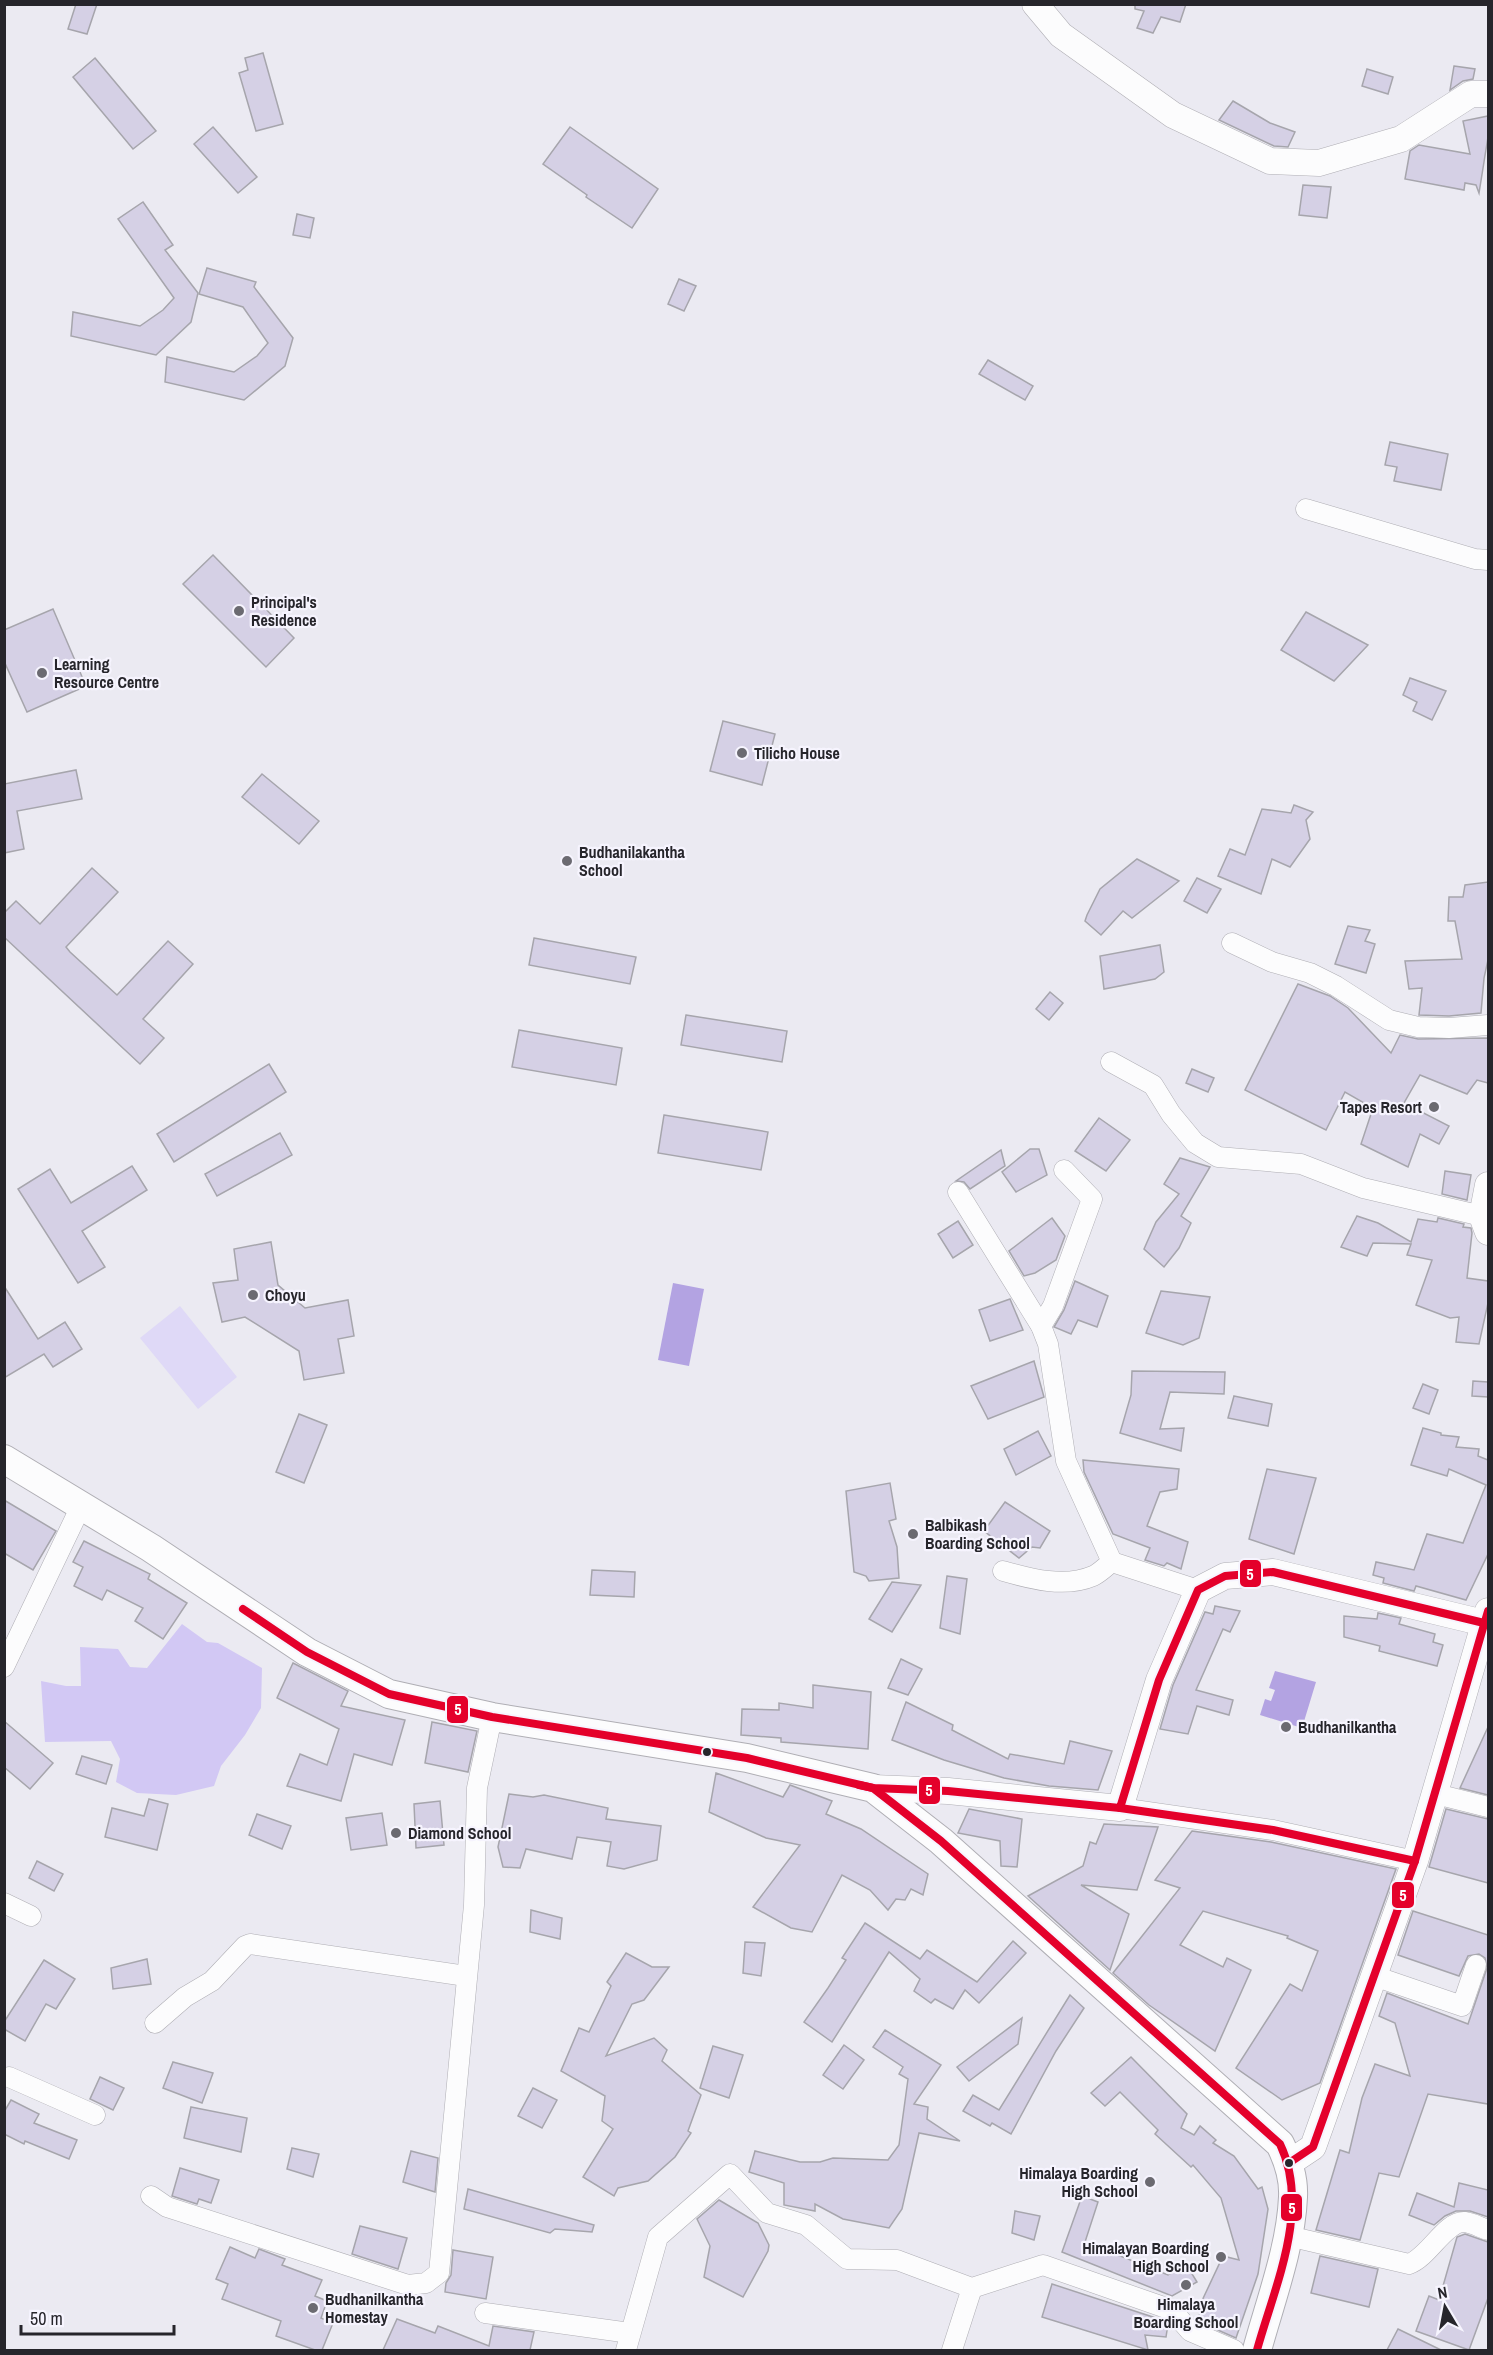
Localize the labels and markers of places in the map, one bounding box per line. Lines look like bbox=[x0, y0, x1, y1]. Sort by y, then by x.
place label: Principal's Residence bbox=[251, 591, 317, 631]
marker: Principal's Residence bbox=[232, 604, 246, 618]
place label: Learning Resource Centre bbox=[54, 653, 159, 693]
marker: Learning Resource Centre bbox=[35, 666, 49, 680]
place label: Tilicho House bbox=[754, 742, 840, 764]
marker: Tilicho House bbox=[735, 746, 749, 760]
place label: Budhanilakantha School bbox=[579, 841, 685, 881]
marker: Budhanilakantha School bbox=[560, 854, 574, 868]
place label: Tapes Resort bbox=[1340, 1096, 1423, 1118]
marker: Tapes Resort bbox=[1427, 1100, 1441, 1114]
place label: Choyu bbox=[265, 1284, 306, 1306]
marker: Choyu bbox=[246, 1288, 260, 1302]
place label: Balbikash Boarding School bbox=[925, 1514, 1030, 1554]
marker: Balbikash Boarding School bbox=[906, 1527, 920, 1541]
place label: Budhanilkantha bbox=[1298, 1716, 1397, 1738]
marker: Budhanilkantha bbox=[1279, 1720, 1293, 1734]
unlabelled marker bbox=[701, 1746, 713, 1758]
place label: Diamond School bbox=[408, 1822, 512, 1844]
marker: Diamond School bbox=[389, 1826, 403, 1840]
unlabelled marker bbox=[1283, 2157, 1295, 2169]
place label: Himalaya Boarding High School bbox=[1019, 2162, 1138, 2202]
marker: Himalaya Boarding High School bbox=[1143, 2175, 1157, 2189]
place label: Himalayan Boarding High School bbox=[1082, 2237, 1209, 2277]
marker: Himalayan Boarding High School bbox=[1214, 2250, 1228, 2264]
marker: Himalaya Boarding School bbox=[1179, 2278, 1193, 2292]
place label: Budhanilkantha Homestay bbox=[325, 2288, 424, 2328]
place label: Himalaya Boarding School bbox=[1134, 2293, 1238, 2333]
marker: Budhanilkantha Homestay bbox=[306, 2301, 320, 2315]

